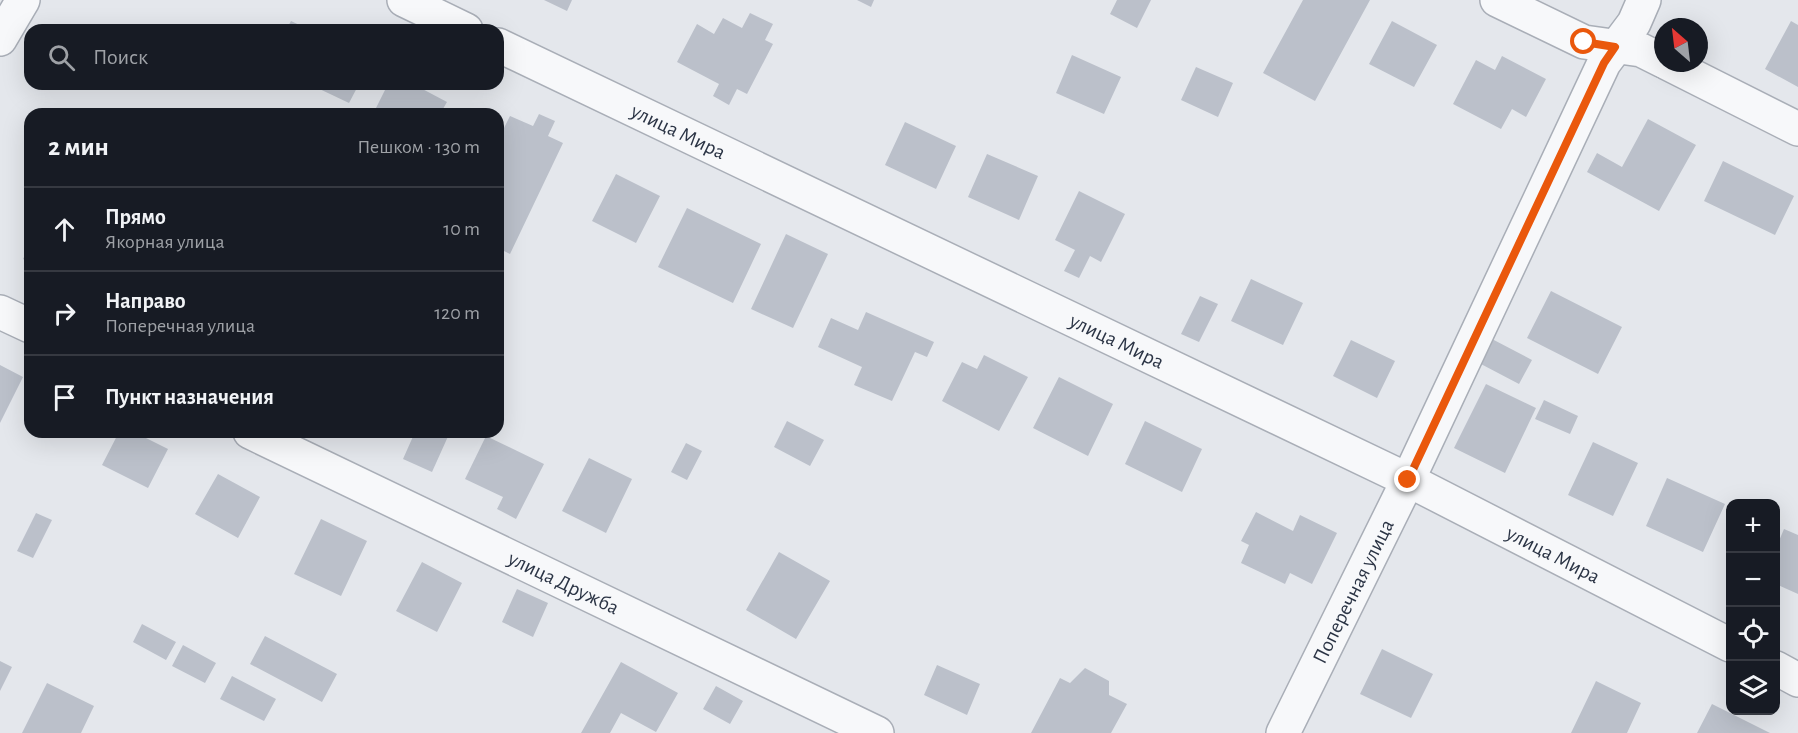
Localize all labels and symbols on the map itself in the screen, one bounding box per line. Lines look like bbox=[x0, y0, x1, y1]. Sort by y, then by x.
north arrow bbox=[1654, 18, 1708, 72]
route start bbox=[1570, 28, 1596, 54]
street label: улица Мира bbox=[627, 100, 729, 163]
street label: улица Мира bbox=[1065, 309, 1168, 373]
route end bbox=[1394, 466, 1420, 492]
street label: Поперечная улица bbox=[1309, 516, 1398, 667]
street label: улица Мира bbox=[1502, 522, 1604, 588]
street label: улица Дружба bbox=[504, 547, 623, 619]

